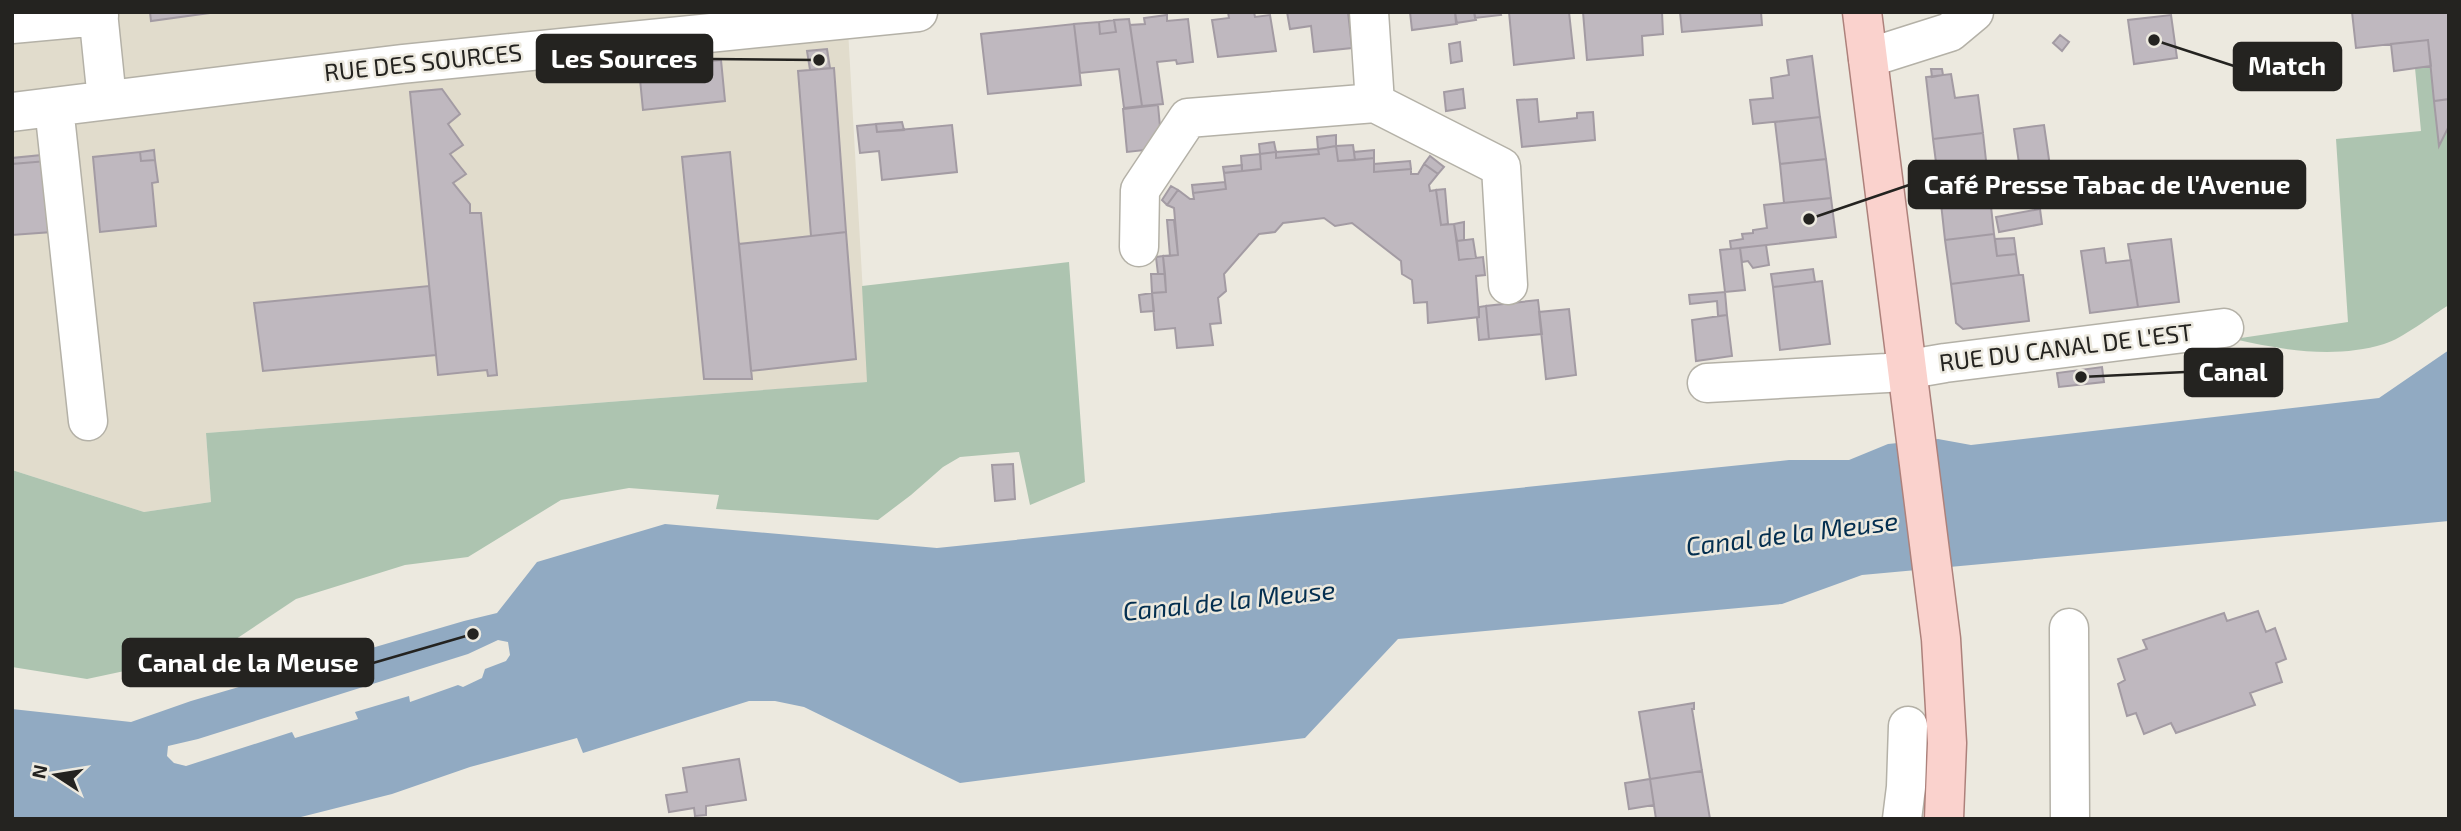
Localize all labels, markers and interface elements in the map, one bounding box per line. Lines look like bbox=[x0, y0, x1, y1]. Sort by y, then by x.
callout: Les Sources bbox=[537, 35, 712, 82]
street label: RUE DES SOURCES bbox=[323, 37, 523, 86]
text: Les Sources bbox=[551, 42, 697, 73]
callout: Match bbox=[2234, 43, 2341, 90]
text: Match bbox=[2248, 49, 2326, 80]
callout: Café Presse Tabac de l'Avenue bbox=[1909, 161, 2305, 208]
text: Café Presse Tabac de l'Avenue bbox=[1924, 168, 2290, 199]
street label: RUE DU CANAL DE L'EST bbox=[1937, 317, 2194, 376]
callout: Canal bbox=[2185, 349, 2282, 396]
text: Canal bbox=[2198, 355, 2268, 386]
water label: Canal de la Meuse bbox=[1684, 504, 1900, 561]
water label: Canal de la Meuse bbox=[1121, 573, 1337, 626]
callout: Canal de la Meuse bbox=[123, 639, 373, 686]
text: Canal de la Meuse bbox=[137, 646, 359, 677]
north arrow bbox=[21, 740, 91, 810]
text: N bbox=[26, 762, 52, 780]

